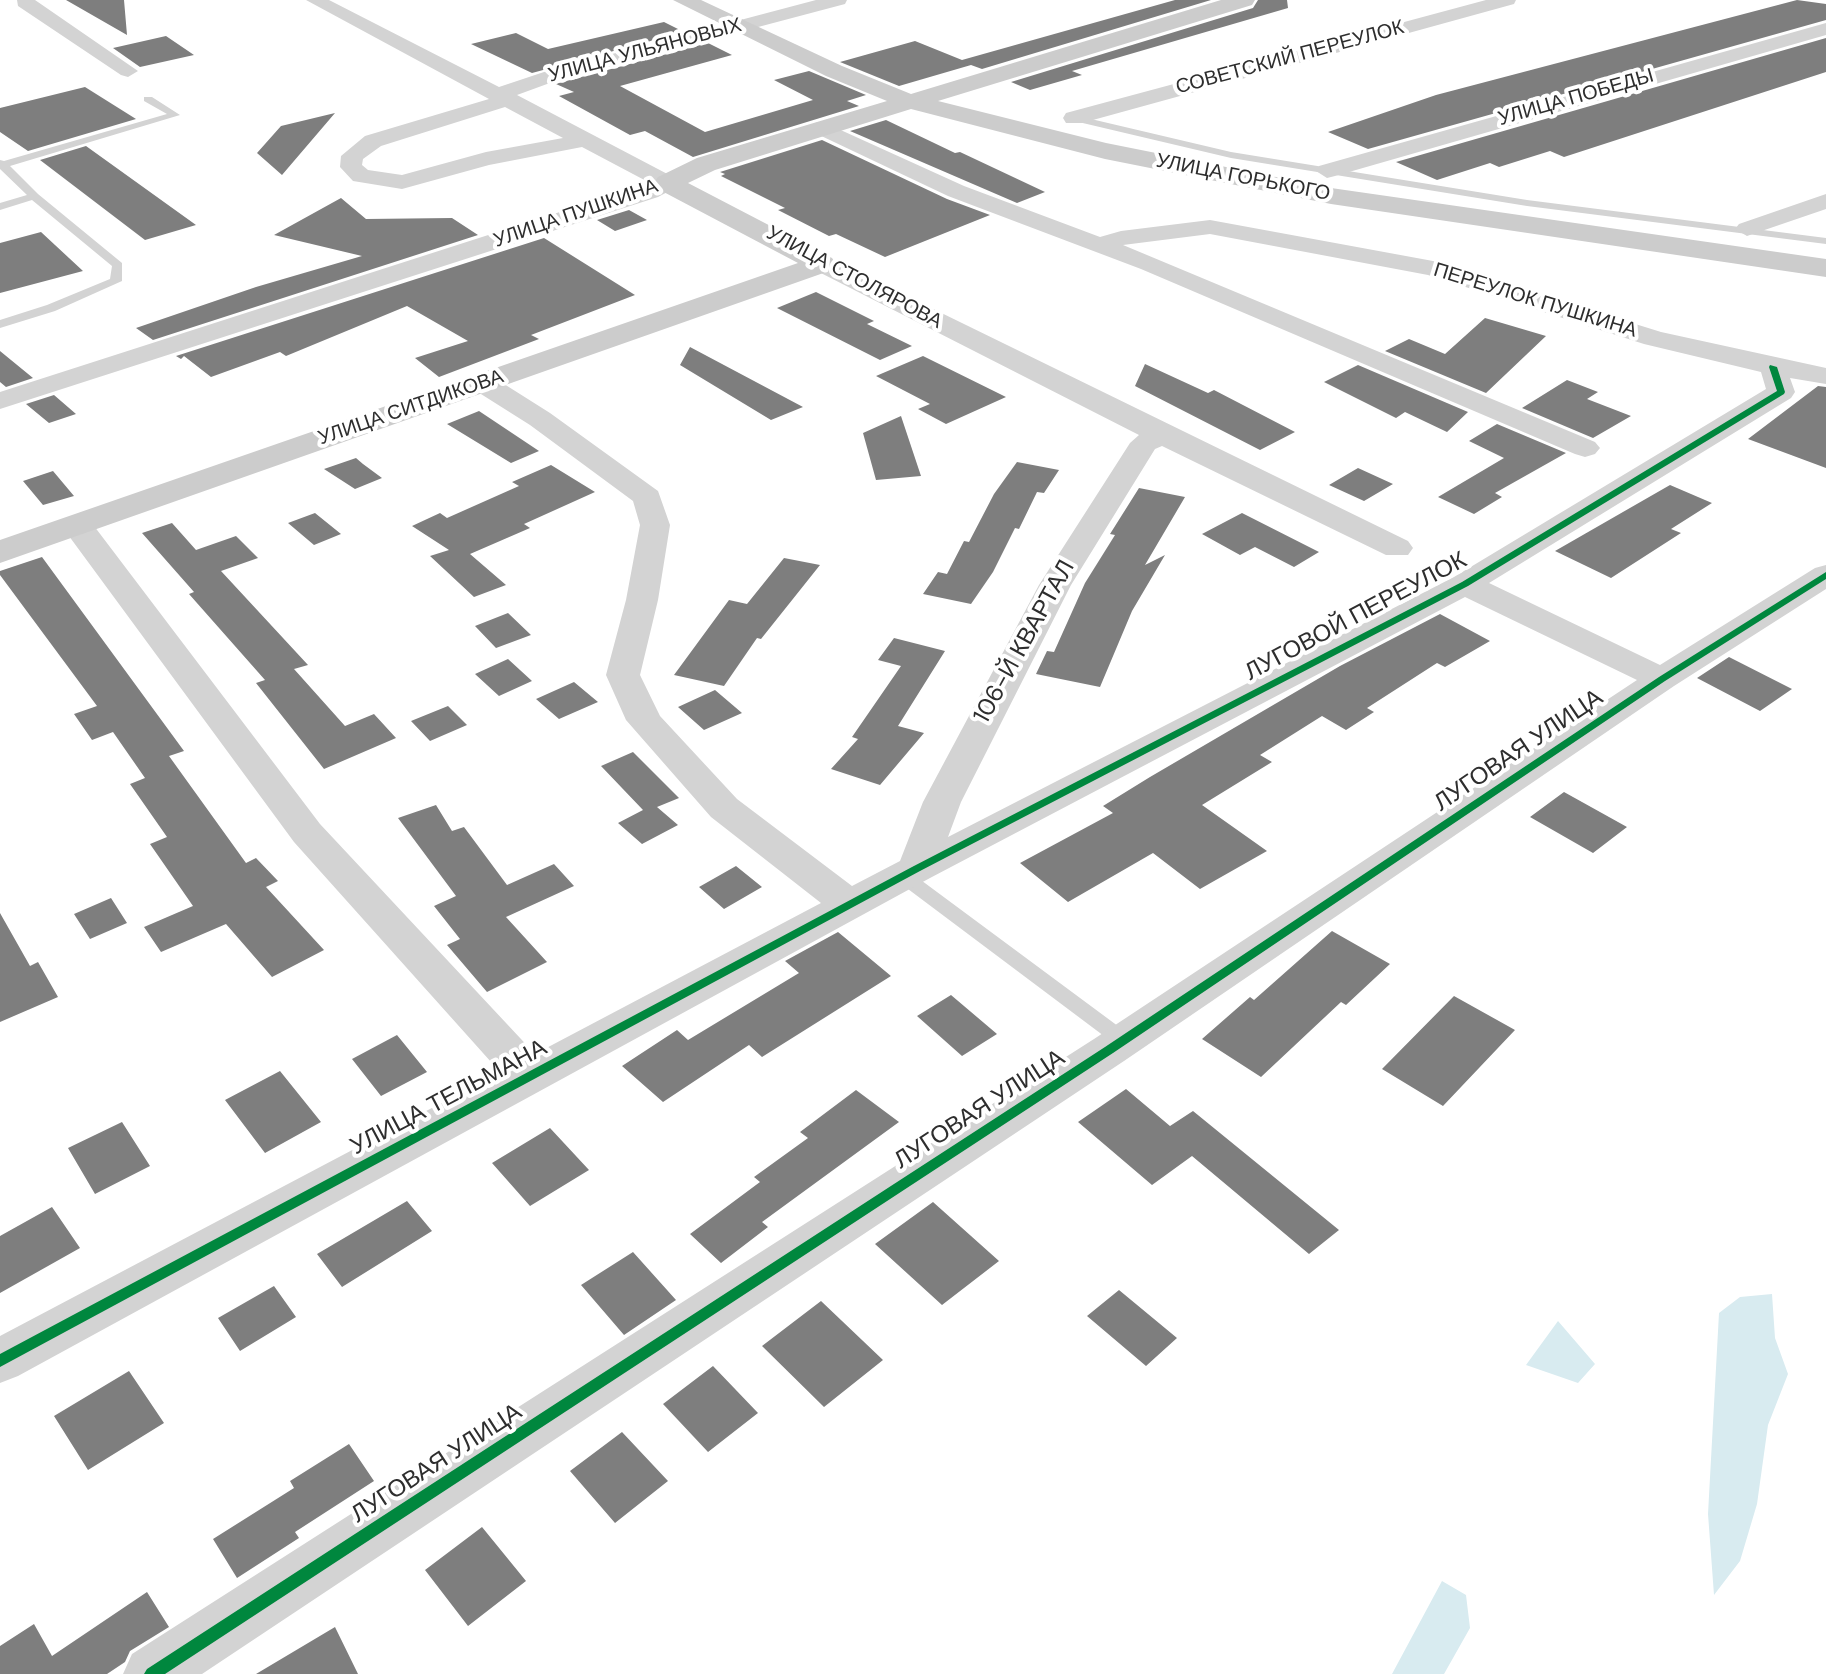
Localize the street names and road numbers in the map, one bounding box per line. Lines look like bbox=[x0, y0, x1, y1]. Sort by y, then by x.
street label: УЛИЦА УЛЬЯНОВЫХ bbox=[546, 14, 744, 88]
street label: СОВЕТСКИЙ ПЕРЕУЛОК bbox=[1173, 16, 1407, 100]
street label: УЛИЦА ПОБЕДЫ bbox=[1495, 64, 1657, 132]
street label: УЛИЦА ГОРЬКОГО bbox=[1154, 149, 1332, 207]
street label: УЛИЦА ПУШКИНА bbox=[491, 175, 661, 253]
street label: УЛИЦА СТОЛЯРОВА bbox=[762, 222, 946, 334]
street label: ПЕРЕУЛОК ПУШКИНА bbox=[1430, 259, 1640, 343]
street label: УЛИЦА СИТДИКОВА bbox=[315, 365, 507, 451]
street label: ЛУГОВОЙ ПЕРЕУЛОК bbox=[1240, 546, 1472, 688]
street label: 106-Й КВАРТАЛ bbox=[968, 555, 1082, 729]
street label: ЛУГОВАЯ УЛИЦА bbox=[1429, 684, 1609, 818]
street label: УЛИЦА ТЕЛЬМАНА bbox=[346, 1034, 552, 1162]
street label: ЛУГОВАЯ УЛИЦА bbox=[889, 1044, 1071, 1176]
street label: ЛУГОВАЯ УЛИЦА bbox=[346, 1398, 528, 1530]

